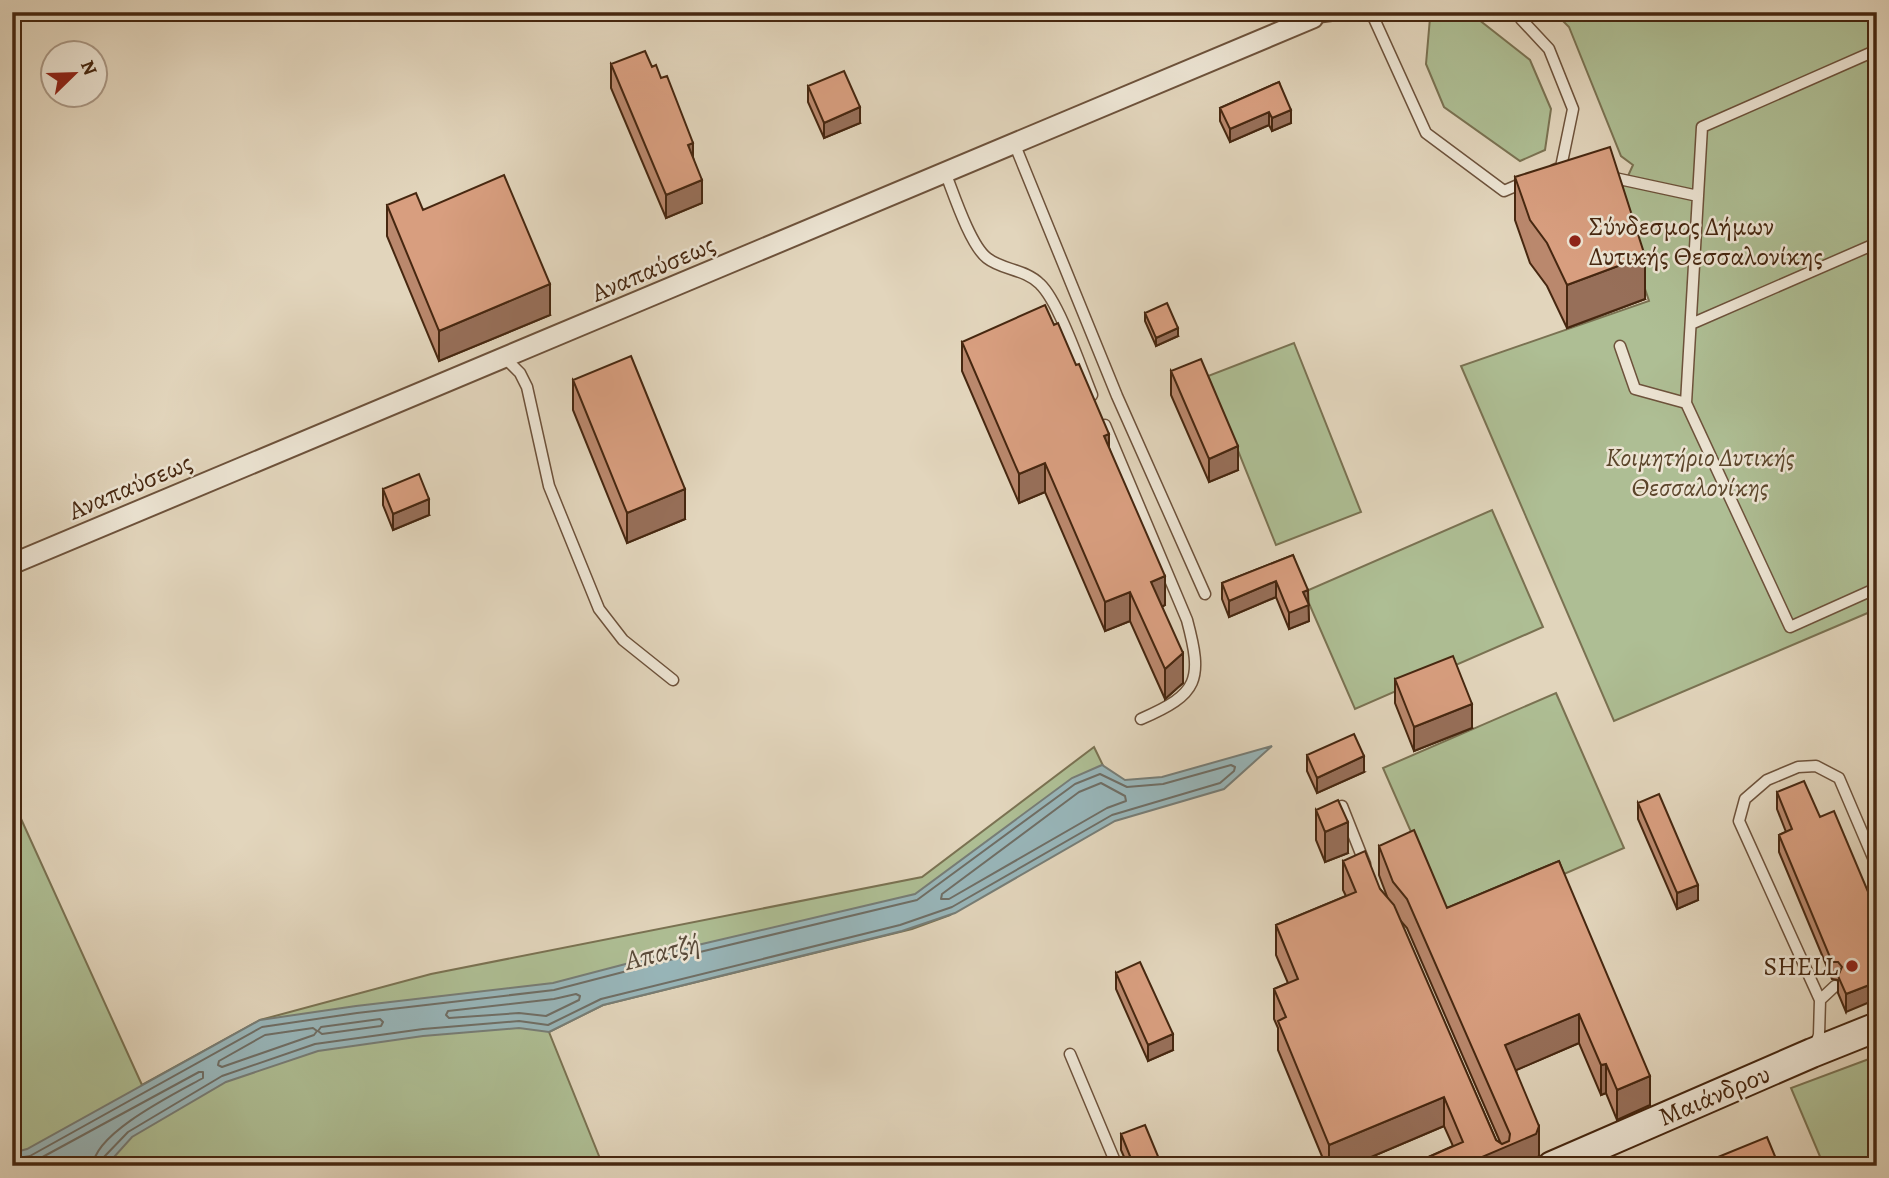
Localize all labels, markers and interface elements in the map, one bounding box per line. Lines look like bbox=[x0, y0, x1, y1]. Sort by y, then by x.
north arrow bbox=[38, 38, 108, 108]
text: N bbox=[74, 56, 103, 79]
place label: Σύνδεσμος Δήμων Δυτικής Θεσσαλονίκης bbox=[1589, 209, 1823, 274]
street label: Αναπαύσεως bbox=[585, 227, 720, 311]
marker: Σύνδεσμος Δήμων Δυτικής Θεσσαλονίκης bbox=[1567, 233, 1583, 249]
park label: Κοιμητήριο Δυτικής Θεσσαλονίκης bbox=[1606, 440, 1795, 505]
street label: Αναπαύσεως bbox=[62, 445, 197, 529]
water label: Απατζή bbox=[619, 924, 704, 980]
place label: SHELL bbox=[1763, 949, 1839, 984]
marker: SHELL bbox=[1844, 958, 1860, 974]
street label: Μαιάνδρου bbox=[1653, 1056, 1775, 1135]

